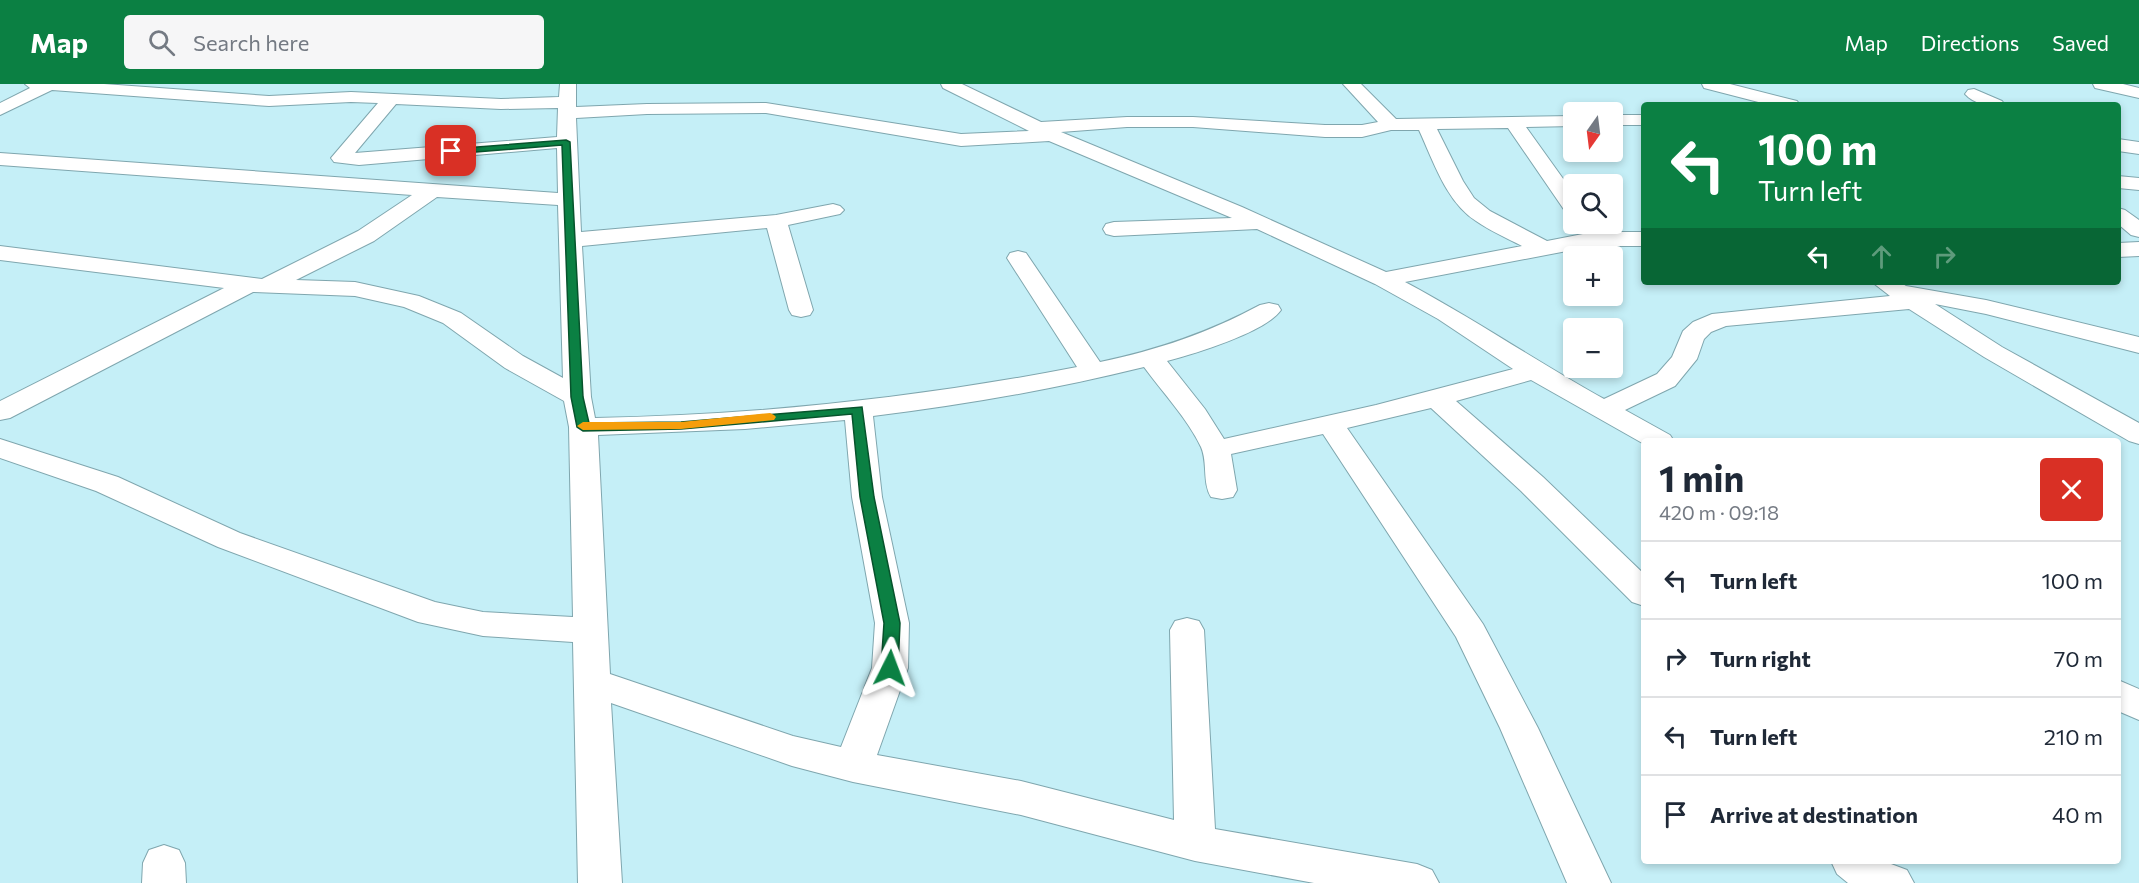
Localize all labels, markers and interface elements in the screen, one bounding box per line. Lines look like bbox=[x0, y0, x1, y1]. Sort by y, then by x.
search box bbox=[124, 15, 544, 69]
text: Map bbox=[30, 25, 88, 59]
icon: search bbox=[145, 26, 178, 59]
text: Search here bbox=[193, 29, 309, 56]
text: Map bbox=[1845, 30, 1888, 55]
text: Directions bbox=[1921, 30, 2019, 55]
text: Saved bbox=[2052, 30, 2109, 55]
north arrow bbox=[1563, 102, 1623, 162]
map controls bbox=[1563, 102, 1623, 378]
text: 100 m bbox=[1758, 122, 1878, 174]
pin bbox=[425, 125, 476, 176]
icon: left bbox=[1659, 126, 1737, 204]
icon: arrive bbox=[434, 134, 467, 167]
button: search bbox=[1563, 174, 1623, 234]
text: Turn left bbox=[1758, 174, 1862, 207]
icon: left bbox=[1802, 240, 1835, 273]
icon: ahead bbox=[1865, 240, 1898, 273]
icon: right bbox=[1928, 240, 1961, 273]
button: + bbox=[1563, 246, 1623, 306]
button: − bbox=[1563, 318, 1623, 378]
text: 1 min bbox=[1659, 455, 1744, 499]
button: close bbox=[2040, 458, 2103, 521]
text: 420 m · 09:18 bbox=[1659, 500, 1779, 524]
icon: left bbox=[1659, 564, 1692, 597]
text: Turn left bbox=[1710, 567, 1797, 594]
text: 100 m bbox=[2041, 567, 2103, 594]
position arrow bbox=[858, 636, 922, 700]
icon: right bbox=[1659, 642, 1692, 675]
text: Turn right bbox=[1710, 645, 1811, 672]
text: 70 m bbox=[2054, 645, 2103, 672]
icon: left bbox=[1659, 720, 1692, 753]
text: Turn left bbox=[1710, 723, 1797, 750]
text: 210 m bbox=[2044, 723, 2103, 750]
icon: arrive bbox=[1659, 798, 1692, 831]
text: Arrive at destination bbox=[1710, 801, 1918, 828]
text: 40 m bbox=[2052, 801, 2103, 828]

